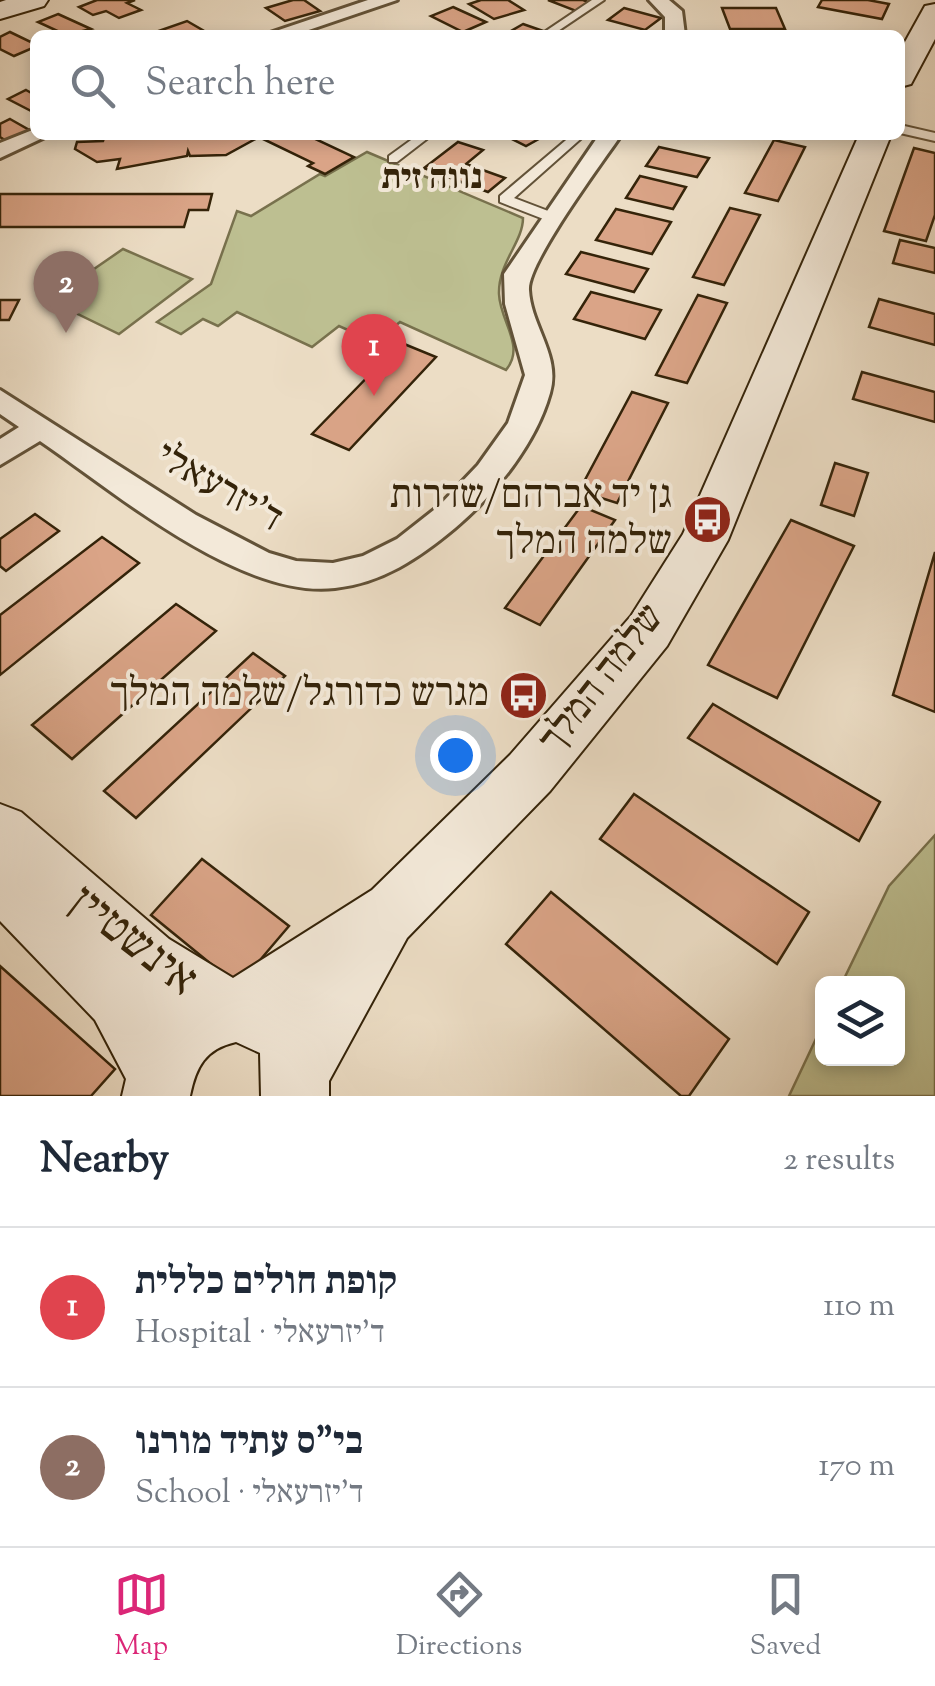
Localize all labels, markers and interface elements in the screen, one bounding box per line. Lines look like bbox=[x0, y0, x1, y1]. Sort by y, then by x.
search box bbox=[30, 30, 905, 140]
icon: search bbox=[65, 58, 120, 113]
text: Search here bbox=[145, 58, 336, 112]
district label: נווה זית bbox=[381, 154, 483, 205]
pin: 2 bbox=[34, 250, 98, 333]
pin: 1 bbox=[342, 314, 406, 396]
street label: ד'יזרעאלי bbox=[144, 430, 292, 548]
place label: גן יד אברהם/שדרות שלמה המלך bbox=[390, 469, 672, 572]
bus stop icon: גן יד אברהם/שדרות שלמה המלך bbox=[681, 494, 733, 546]
street label: שלמה המלך bbox=[526, 593, 680, 767]
place label: מגרש כדורגל/שלמה המלך bbox=[110, 667, 489, 724]
bus stop icon: מגרש כדורגל/שלמה המלך bbox=[498, 669, 550, 721]
your location bbox=[430, 730, 481, 781]
street label: אינשטיין bbox=[53, 871, 211, 1015]
map controls bbox=[815, 976, 905, 1066]
button: layers bbox=[815, 976, 905, 1066]
text: Nearby bbox=[40, 1131, 169, 1191]
text: 2 results bbox=[783, 1138, 895, 1184]
text: קופת חולים כללית bbox=[135, 1257, 397, 1311]
text: 1 bbox=[67, 1284, 78, 1330]
text: 110 m bbox=[823, 1284, 895, 1330]
text: Hospital · ד'יזרעאלי bbox=[135, 1311, 385, 1357]
text: בי"ס עתיד מורנו bbox=[135, 1417, 363, 1471]
text: 2 bbox=[65, 1444, 80, 1490]
text: 170 m bbox=[818, 1444, 895, 1490]
text: School · ד'יזרעאלי bbox=[135, 1471, 364, 1517]
tab: Map bbox=[114, 1567, 169, 1667]
tab: Directions bbox=[396, 1567, 522, 1667]
tab: Saved bbox=[749, 1567, 821, 1667]

